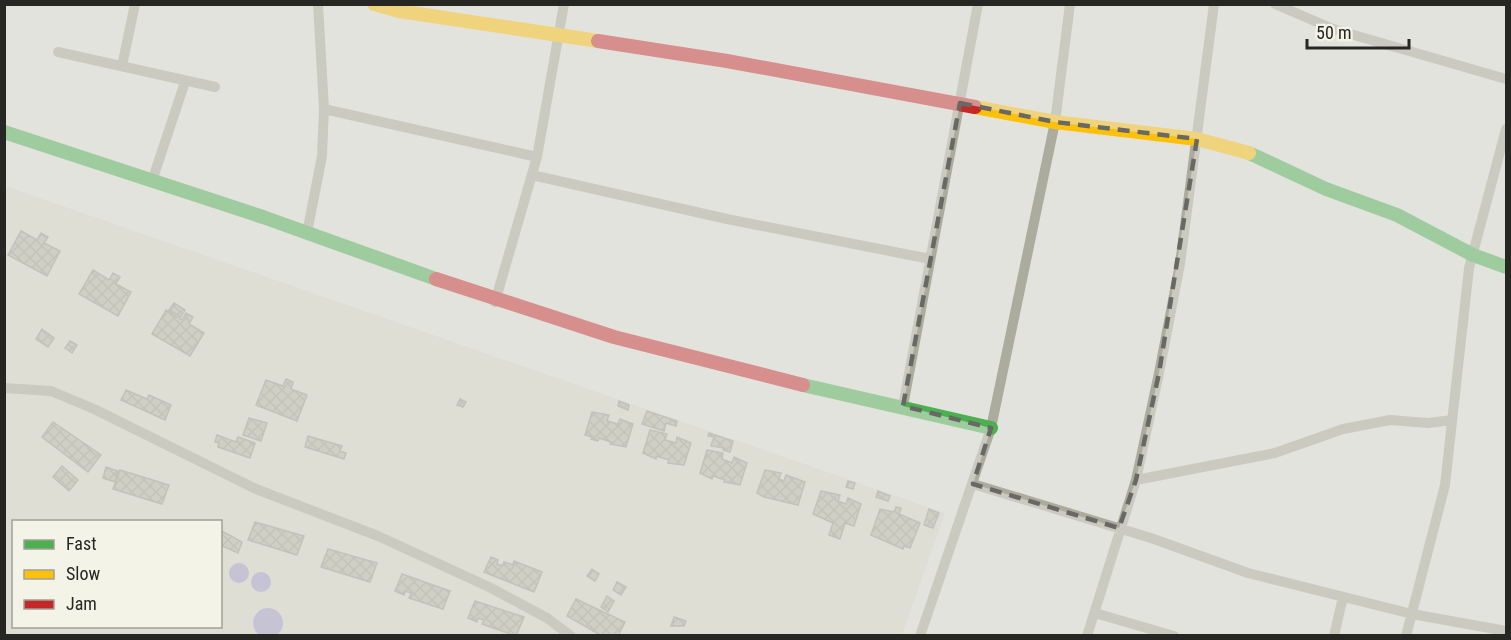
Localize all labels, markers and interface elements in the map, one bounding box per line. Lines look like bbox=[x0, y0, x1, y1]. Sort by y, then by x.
scale bar bbox=[1307, 12, 1409, 50]
text: 50 m bbox=[1316, 22, 1351, 43]
legend bbox=[12, 520, 222, 628]
text: Fast bbox=[66, 533, 97, 554]
text: Slow bbox=[66, 563, 101, 584]
text: Jam bbox=[66, 593, 97, 614]

